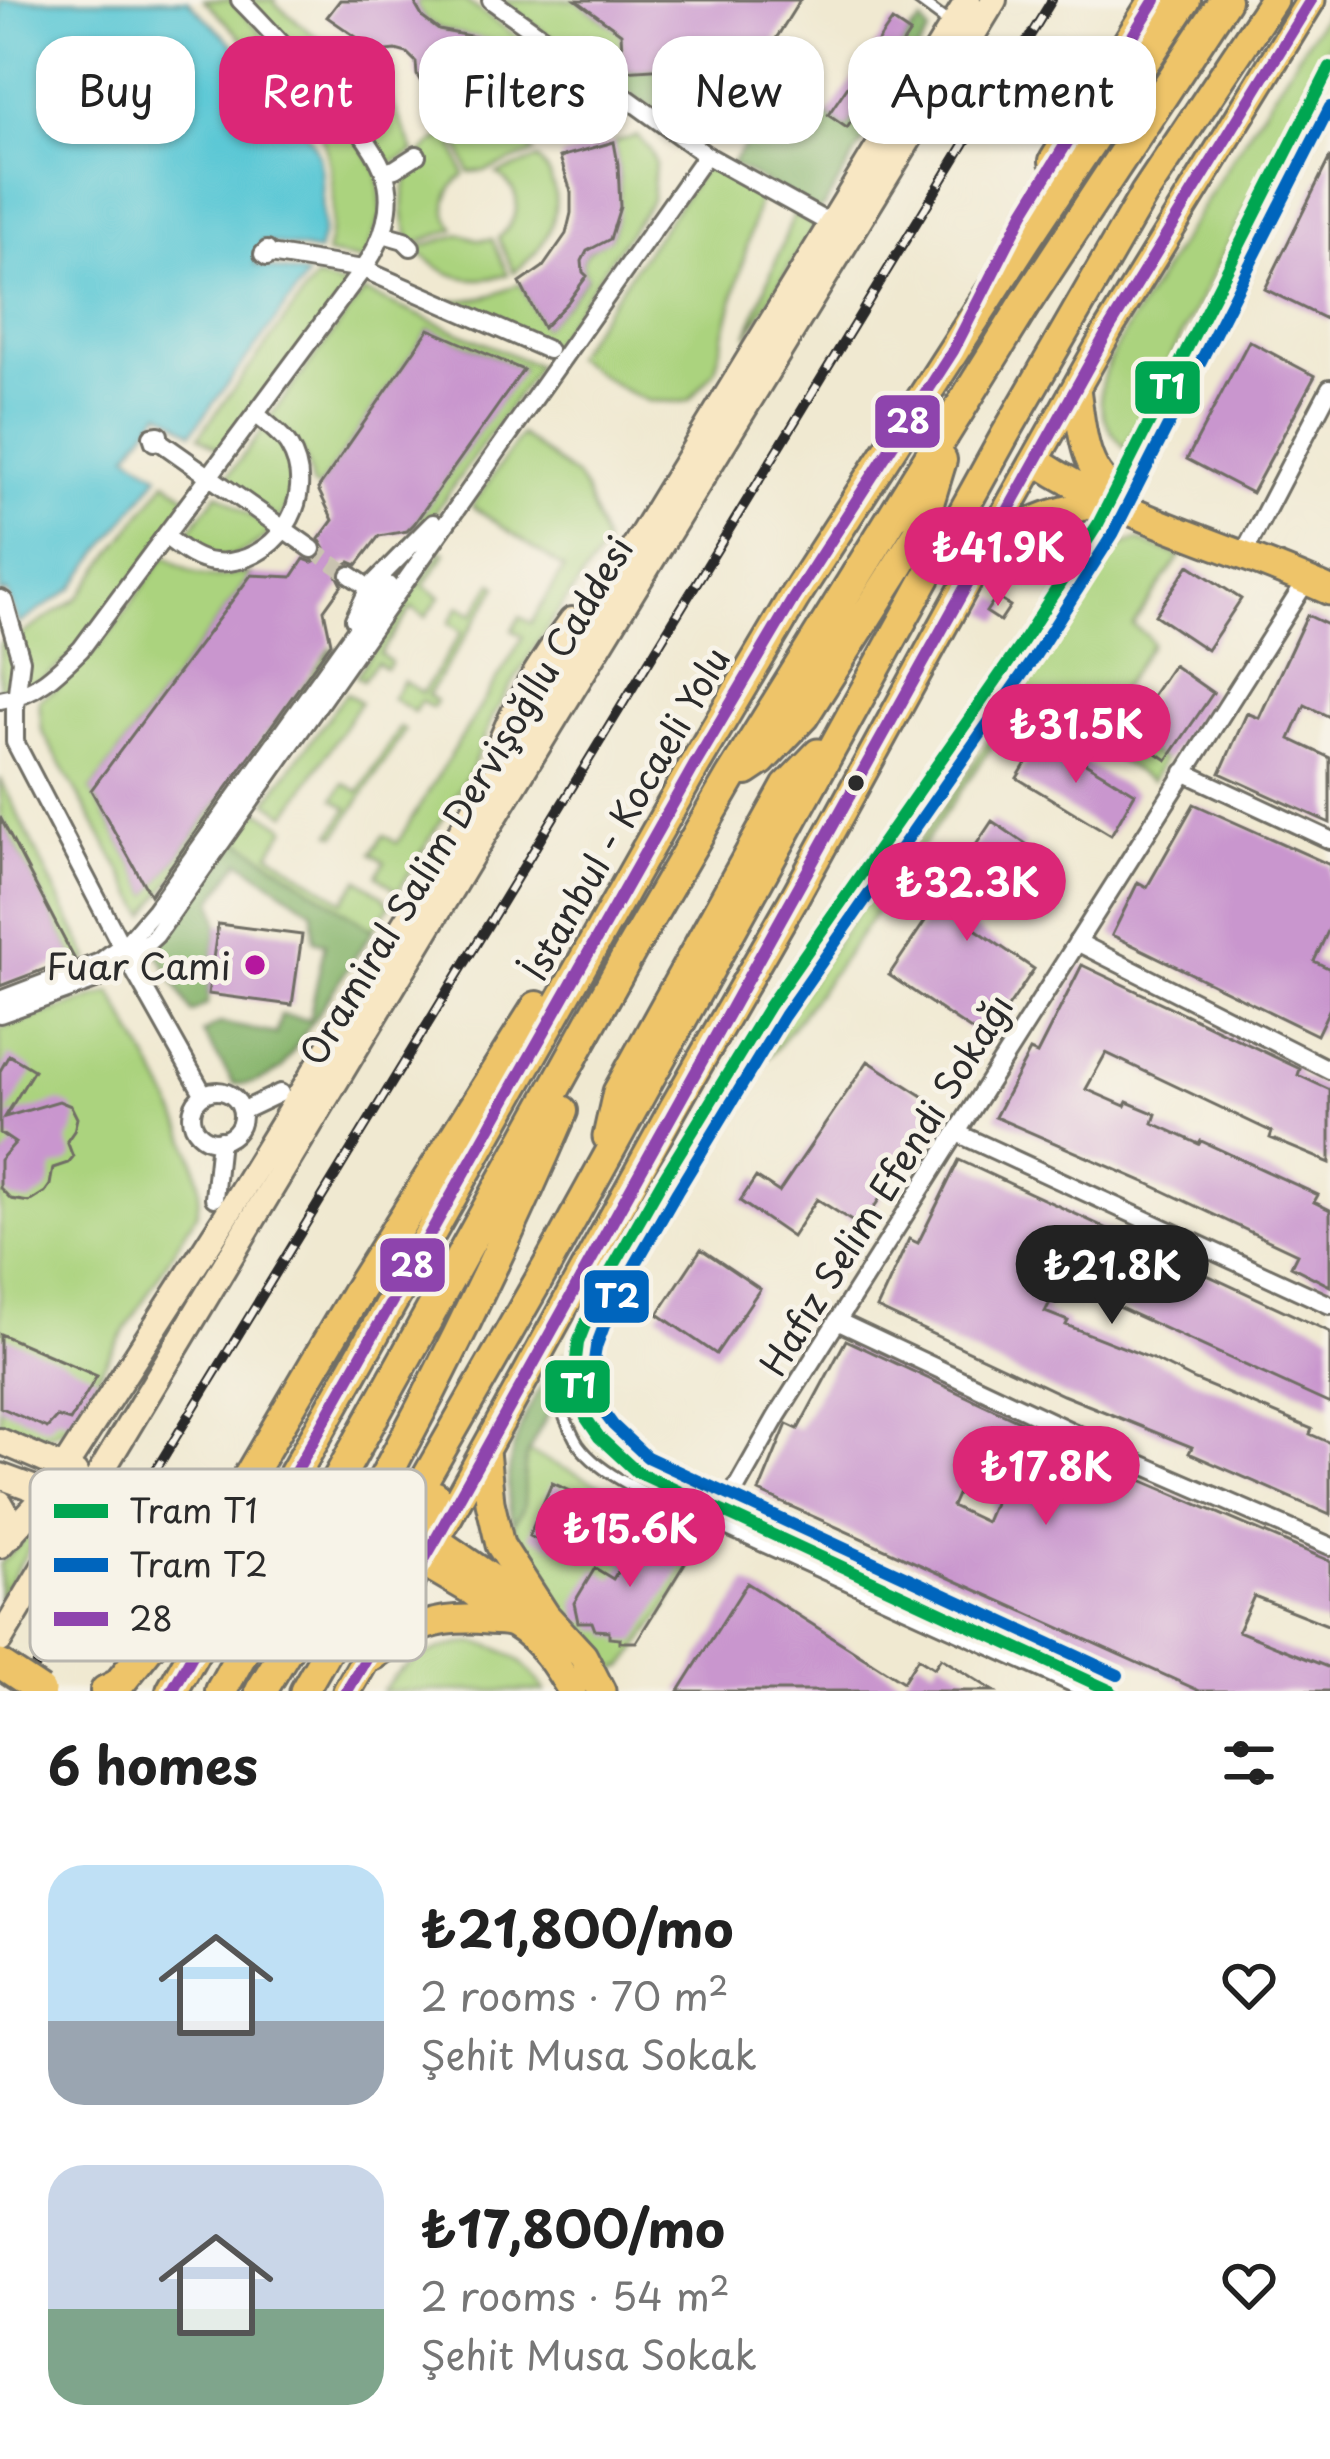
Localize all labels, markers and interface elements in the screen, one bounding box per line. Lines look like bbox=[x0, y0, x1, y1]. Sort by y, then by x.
chip: Buy bbox=[36, 36, 195, 144]
chip: Rent bbox=[219, 36, 395, 144]
chip: Filters bbox=[419, 36, 628, 144]
chip: New bbox=[652, 36, 824, 144]
chip: Apartment bbox=[848, 36, 1156, 144]
line badge: T1 bbox=[1133, 359, 1202, 416]
text: T1 bbox=[1149, 360, 1185, 410]
line badge: 28 bbox=[873, 393, 942, 450]
text: 28 bbox=[886, 394, 930, 444]
pin: ₺41.9K bbox=[900, 507, 1096, 609]
text: ₺41.9K bbox=[931, 516, 1065, 575]
street label: Oramiral Salim Dervişoğllu Caddesi bbox=[285, 525, 645, 1075]
street label: İstanbul - Kocaeli Yolu bbox=[506, 636, 742, 990]
pin: ₺31.5K bbox=[978, 684, 1174, 786]
text: ₺31.5K bbox=[1009, 693, 1143, 752]
unlabelled marker bbox=[845, 772, 867, 794]
pin: ₺32.3K bbox=[869, 842, 1065, 944]
text: ₺32.3K bbox=[895, 851, 1039, 910]
place label: Fuar Cami bbox=[46, 938, 231, 992]
marker: Fuar Cami bbox=[242, 952, 268, 978]
street label: Hafız Selim Efendi Sokağı bbox=[745, 983, 1025, 1385]
pin: ₺21.8K bbox=[1014, 1225, 1210, 1327]
text: ₺21.8K bbox=[1043, 1234, 1181, 1293]
line badge: 28 bbox=[378, 1236, 447, 1294]
text: 28 bbox=[390, 1238, 434, 1288]
line badge: T2 bbox=[582, 1268, 651, 1325]
text: T2 bbox=[594, 1269, 640, 1319]
line badge: T1 bbox=[543, 1358, 612, 1415]
text: T1 bbox=[560, 1359, 596, 1409]
pin: ₺17.8K bbox=[948, 1426, 1144, 1528]
text: ₺17.8K bbox=[980, 1435, 1112, 1494]
legend bbox=[30, 1469, 426, 1661]
text: Tram T1 bbox=[129, 1484, 258, 1534]
pin: ₺15.6K bbox=[532, 1488, 728, 1590]
text: ₺15.6K bbox=[562, 1497, 698, 1556]
text: Tram T2 bbox=[129, 1538, 268, 1588]
text: 28 bbox=[129, 1592, 173, 1642]
text: 6 homes bbox=[48, 1725, 258, 1802]
icon: filters bbox=[1216, 1730, 1282, 1796]
text: ₺21,800/mo bbox=[420, 1888, 733, 1965]
icon: home bbox=[144, 1913, 288, 2057]
icon: heart bbox=[1216, 1952, 1282, 2018]
text: 2 rooms · 70 m² bbox=[420, 1965, 729, 2024]
text: Şehit Musa Sokak bbox=[420, 2024, 757, 2083]
text: ₺17,800/mo bbox=[420, 2188, 725, 2265]
icon: home bbox=[144, 2213, 288, 2357]
icon: heart bbox=[1216, 2252, 1282, 2318]
text: 2 rooms · 54 m² bbox=[420, 2265, 730, 2324]
text: Şehit Musa Sokak bbox=[420, 2324, 757, 2383]

